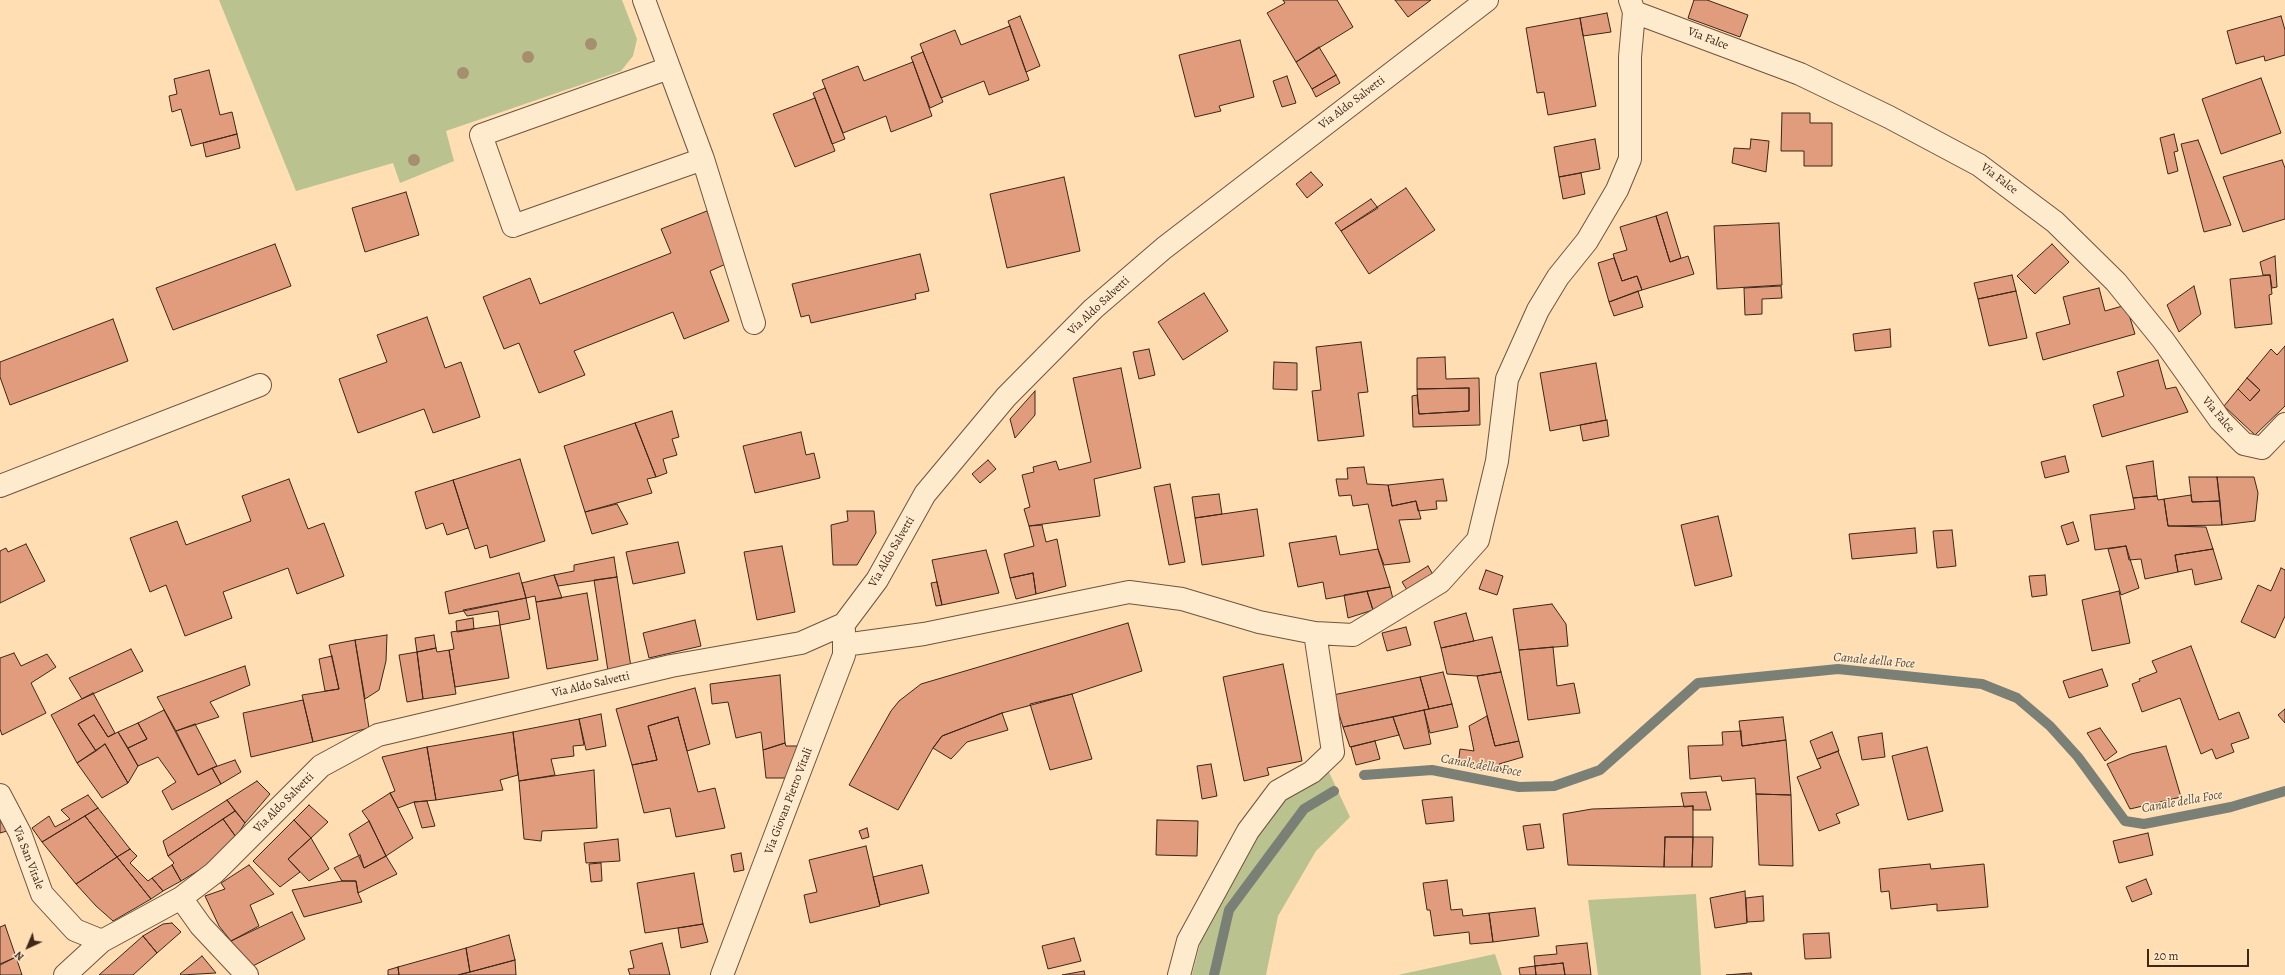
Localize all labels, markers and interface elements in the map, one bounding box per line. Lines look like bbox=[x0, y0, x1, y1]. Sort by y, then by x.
street label: Via Falce bbox=[1686, 25, 1730, 53]
street label: Via Aldo Salvetti bbox=[1316, 73, 1388, 133]
street label: Via Falce bbox=[1978, 160, 2020, 198]
street label: Via Aldo Salvetti bbox=[1065, 274, 1133, 338]
street label: Via Falce bbox=[2199, 394, 2237, 436]
street label: Via Aldo Salvetti bbox=[866, 514, 918, 590]
water label: Canale della Foce bbox=[1833, 650, 1915, 672]
street label: Via Aldo Salvetti bbox=[551, 669, 631, 701]
street label: Via Giovan Pietro Vitali bbox=[762, 746, 816, 856]
water label: Canale della Foce bbox=[1439, 751, 1523, 781]
street label: Via Aldo Salvetti bbox=[251, 770, 317, 836]
water label: Canale della Foce bbox=[2140, 787, 2224, 817]
street label: Via San Vitale bbox=[9, 824, 47, 892]
north arrow bbox=[8, 927, 48, 967]
scale bar bbox=[2149, 941, 2251, 967]
text: N bbox=[11, 948, 27, 964]
text: 20 m bbox=[2154, 948, 2178, 964]

